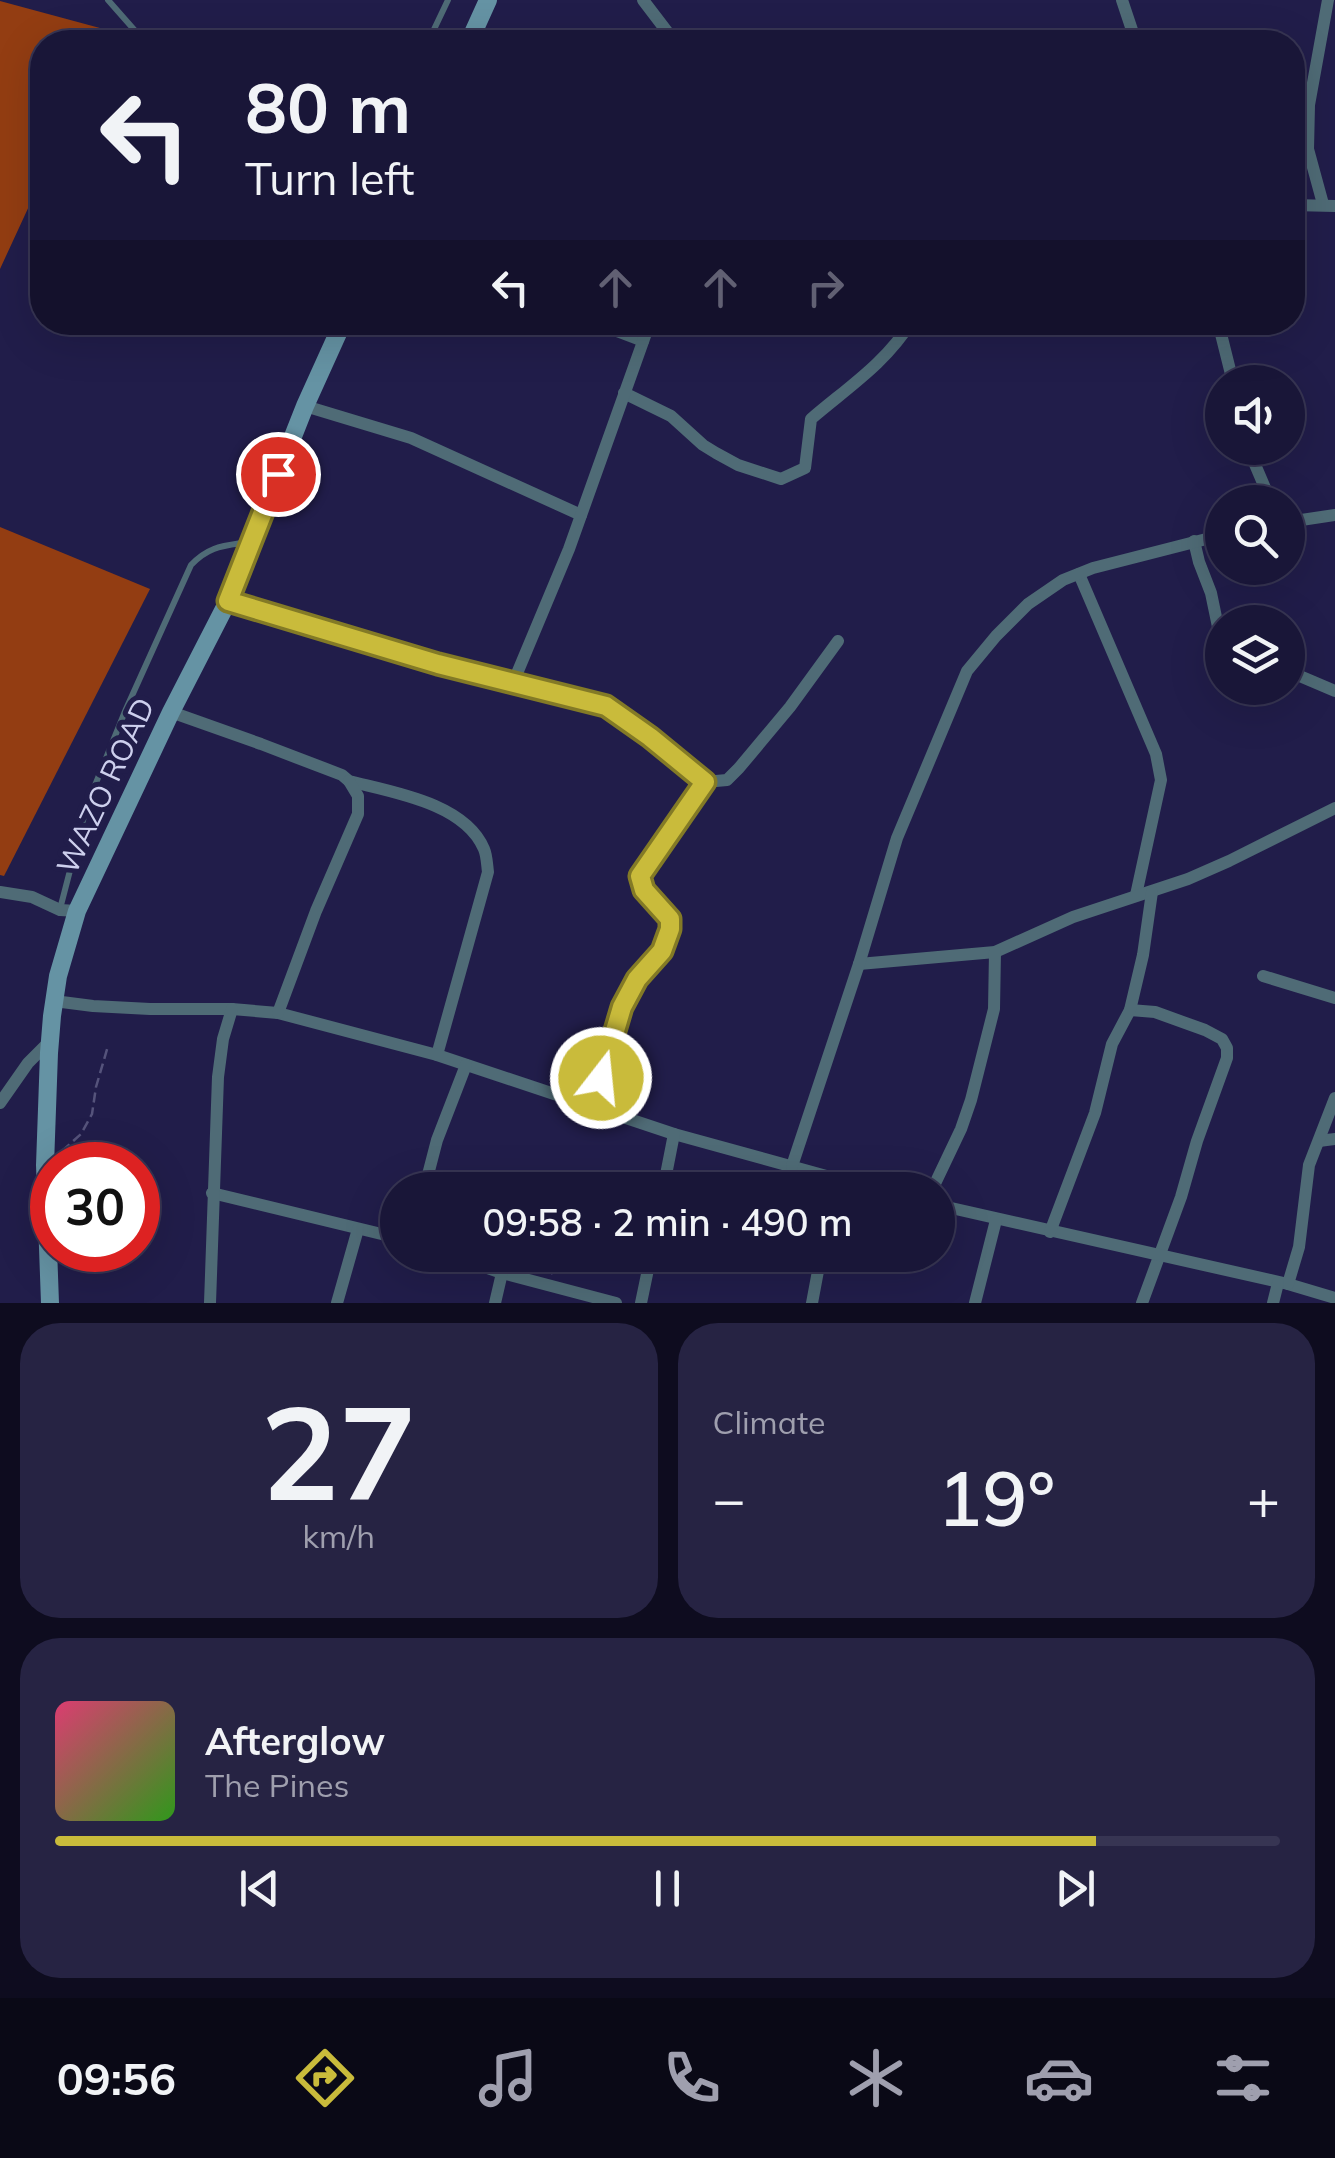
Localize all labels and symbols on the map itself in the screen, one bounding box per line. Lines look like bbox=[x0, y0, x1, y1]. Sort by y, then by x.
pin bbox=[236, 432, 321, 517]
street label: WAZO ROAD bbox=[48, 692, 162, 880]
position arrow bbox=[549, 1026, 653, 1130]
speed limit sign: 30 bbox=[30, 1142, 160, 1272]

